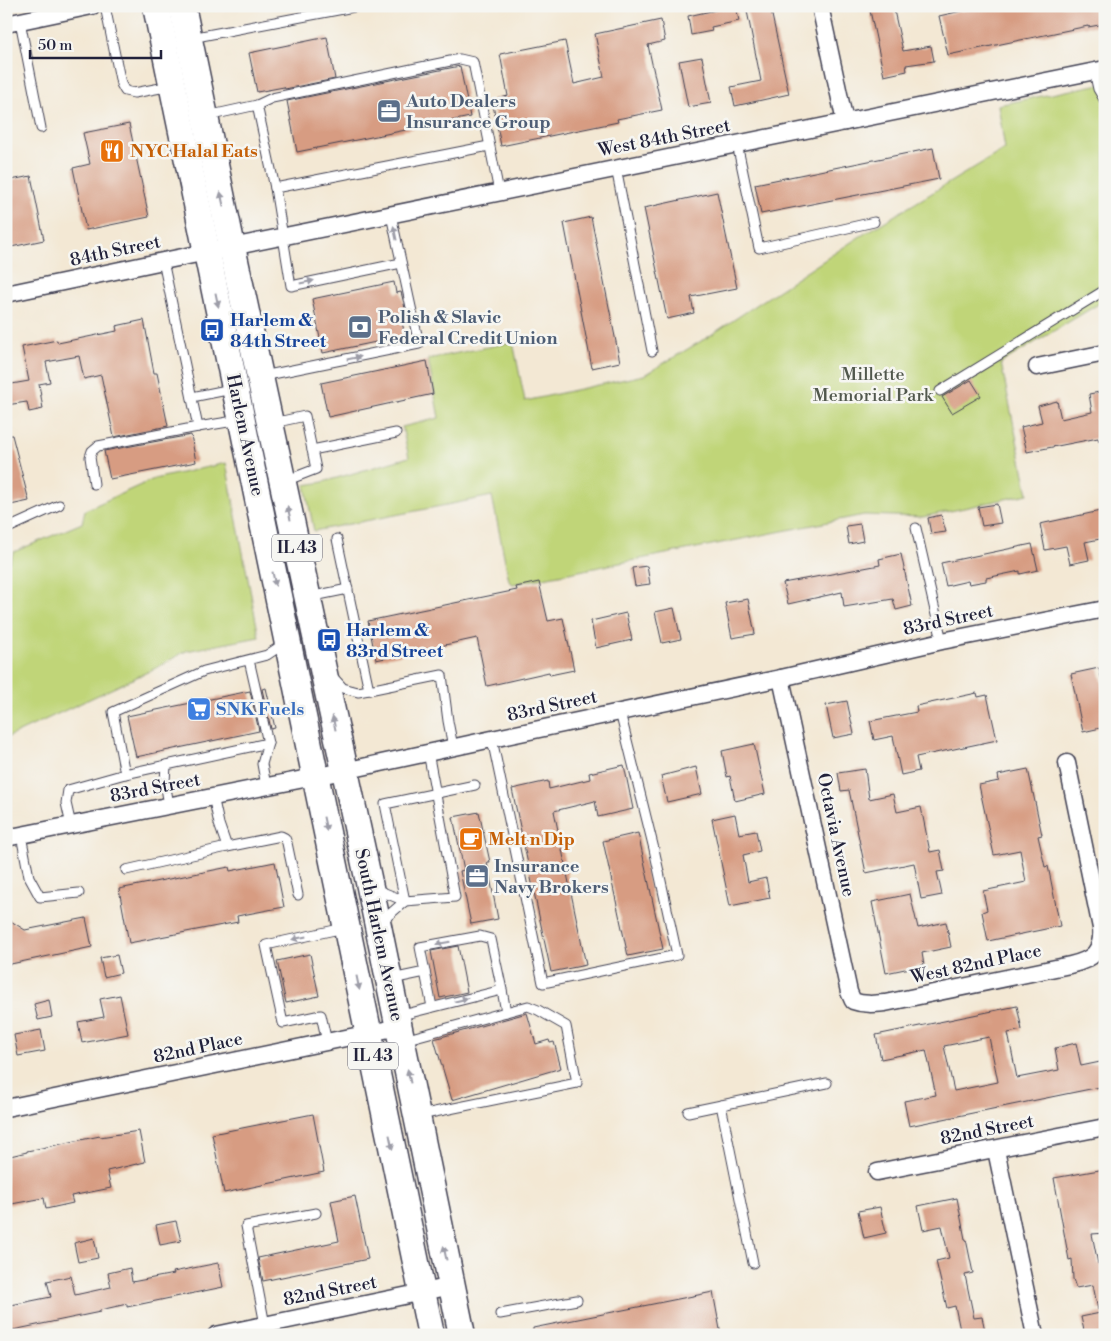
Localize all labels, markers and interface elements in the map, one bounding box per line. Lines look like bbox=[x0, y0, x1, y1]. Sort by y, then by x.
scale bar bbox=[30, 28, 161, 60]
text: 50 m bbox=[38, 36, 72, 55]
place label: Auto Dealers Insurance Group bbox=[405, 90, 551, 134]
office icon: Auto Dealers Insurance Group bbox=[376, 98, 402, 124]
street label: West 84th Street bbox=[595, 114, 733, 162]
restaurant icon: NYC Halal Eats bbox=[99, 138, 125, 164]
place label: NYC Halal Eats bbox=[130, 140, 258, 163]
one-way arrow bbox=[218, 192, 226, 207]
one-way arrow bbox=[391, 225, 399, 241]
street label: 84th Street bbox=[68, 230, 163, 272]
one-way arrow bbox=[299, 278, 315, 286]
one-way arrow bbox=[213, 292, 221, 308]
place label: Polish & Slavic Federal Credit Union bbox=[378, 306, 557, 350]
place label: Harlem & 84th Street bbox=[230, 309, 327, 353]
bank icon: Polish & Slavic Federal Credit Union bbox=[347, 314, 373, 340]
bus stop icon: Harlem & 84th Street bbox=[199, 317, 225, 343]
one-way arrow bbox=[346, 353, 362, 361]
park label: Millette Memorial Park bbox=[813, 363, 935, 407]
street label: Harlem Avenue bbox=[221, 372, 269, 498]
one-way arrow bbox=[285, 506, 293, 521]
road number: IL 43 bbox=[272, 534, 322, 562]
one-way arrow bbox=[271, 571, 279, 587]
street label: 83rd Street bbox=[901, 599, 996, 641]
place label: Harlem & 83rd Street bbox=[346, 619, 444, 663]
bus stop icon: Harlem & 83rd Street bbox=[316, 627, 342, 653]
street label: 83rd Street bbox=[505, 685, 600, 727]
supermarket icon: SNK Fuels bbox=[186, 696, 212, 722]
place label: SNK Fuels bbox=[216, 698, 304, 721]
one-way arrow bbox=[330, 716, 338, 731]
street label: 83rd Street bbox=[108, 768, 203, 808]
street label: Octavia Avenue bbox=[812, 771, 860, 899]
one-way arrow bbox=[321, 817, 329, 832]
cafe icon: Melt n Dip bbox=[458, 826, 484, 852]
place label: Melt n Dip bbox=[488, 828, 575, 851]
street label: South Harlem Avenue bbox=[349, 847, 409, 1023]
place label: Insurance Navy Brokers bbox=[494, 855, 609, 899]
office icon: Insurance Navy Brokers bbox=[464, 863, 490, 889]
one-way arrow bbox=[291, 934, 306, 942]
one-way arrow bbox=[435, 939, 451, 947]
street label: West 82nd Place bbox=[907, 939, 1044, 989]
one-way arrow bbox=[354, 976, 362, 991]
one-way arrow bbox=[453, 996, 468, 1004]
street label: 82nd Place bbox=[151, 1027, 245, 1069]
road number: IL 43 bbox=[348, 1042, 398, 1070]
one-way arrow bbox=[405, 1069, 413, 1084]
street label: 82nd Street bbox=[938, 1110, 1036, 1150]
one-way arrow bbox=[387, 1135, 395, 1150]
one-way arrow bbox=[441, 1244, 449, 1260]
street label: 82nd Street bbox=[281, 1271, 379, 1311]

